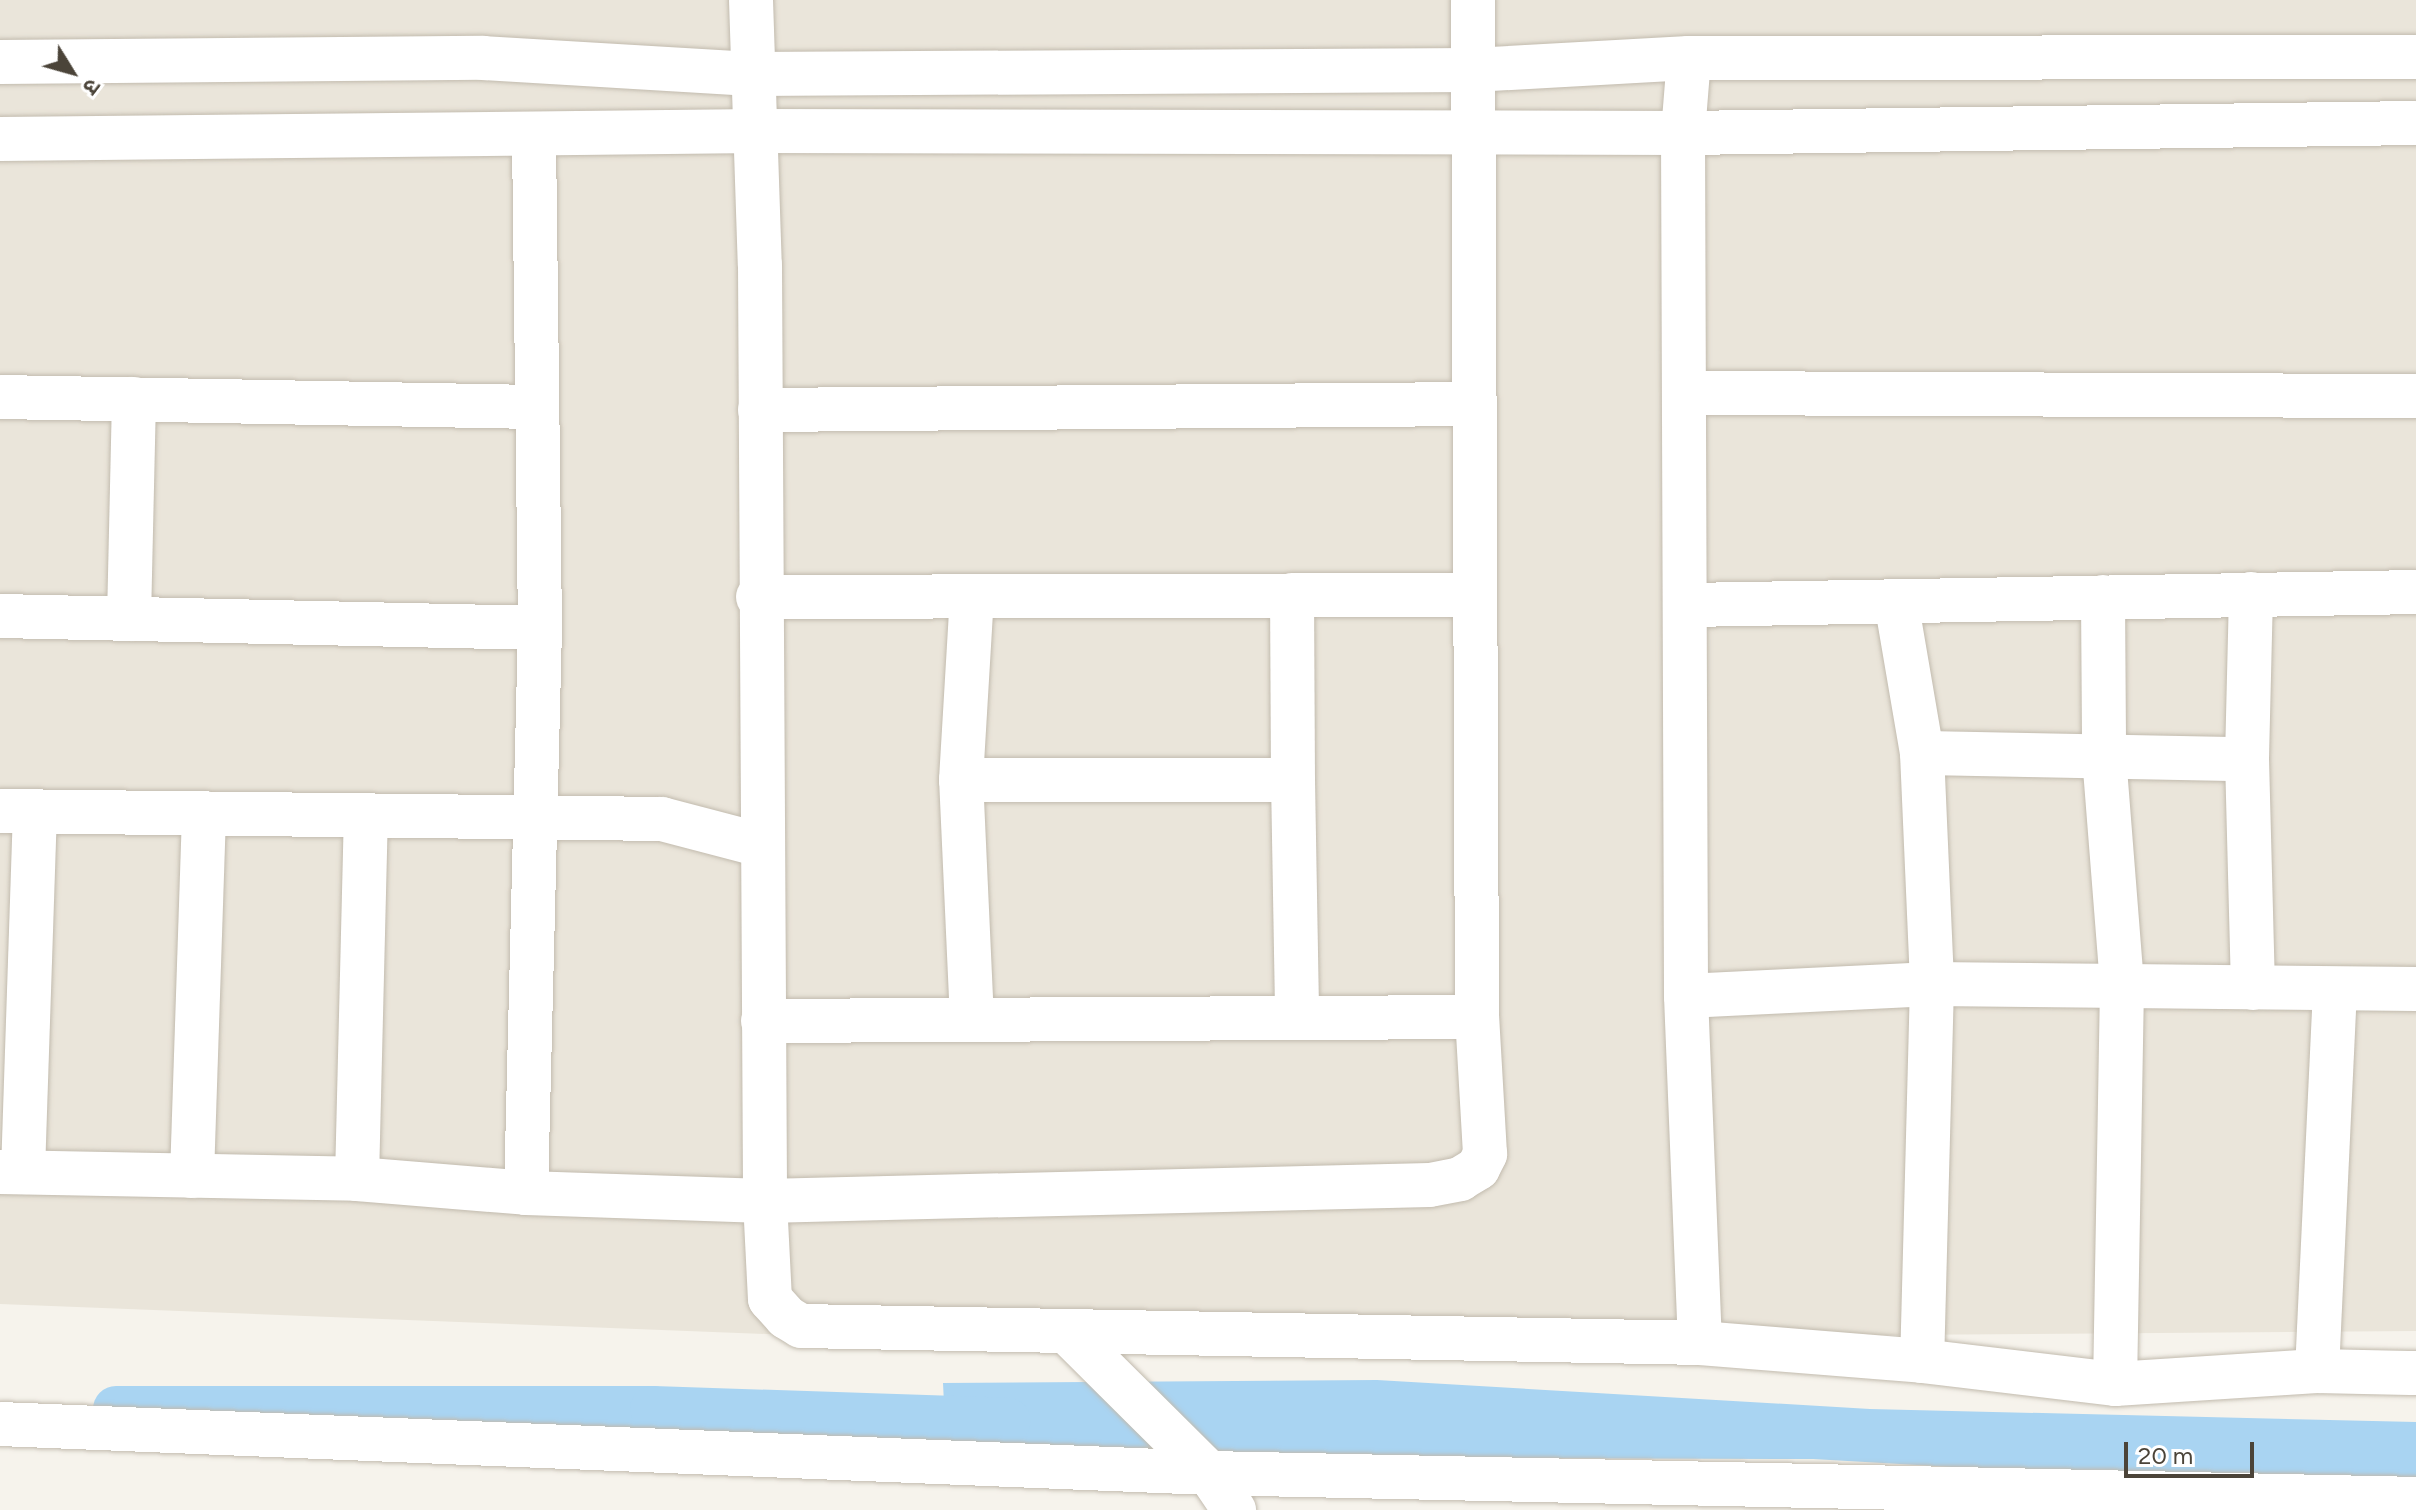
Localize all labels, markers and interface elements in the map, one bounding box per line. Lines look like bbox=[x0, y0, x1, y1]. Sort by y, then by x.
north arrow bbox=[32, 32, 112, 112]
text: उ bbox=[77, 73, 106, 100]
scale bar bbox=[2128, 1426, 2258, 1476]
text: 20 m bbox=[2138, 1441, 2193, 1470]

